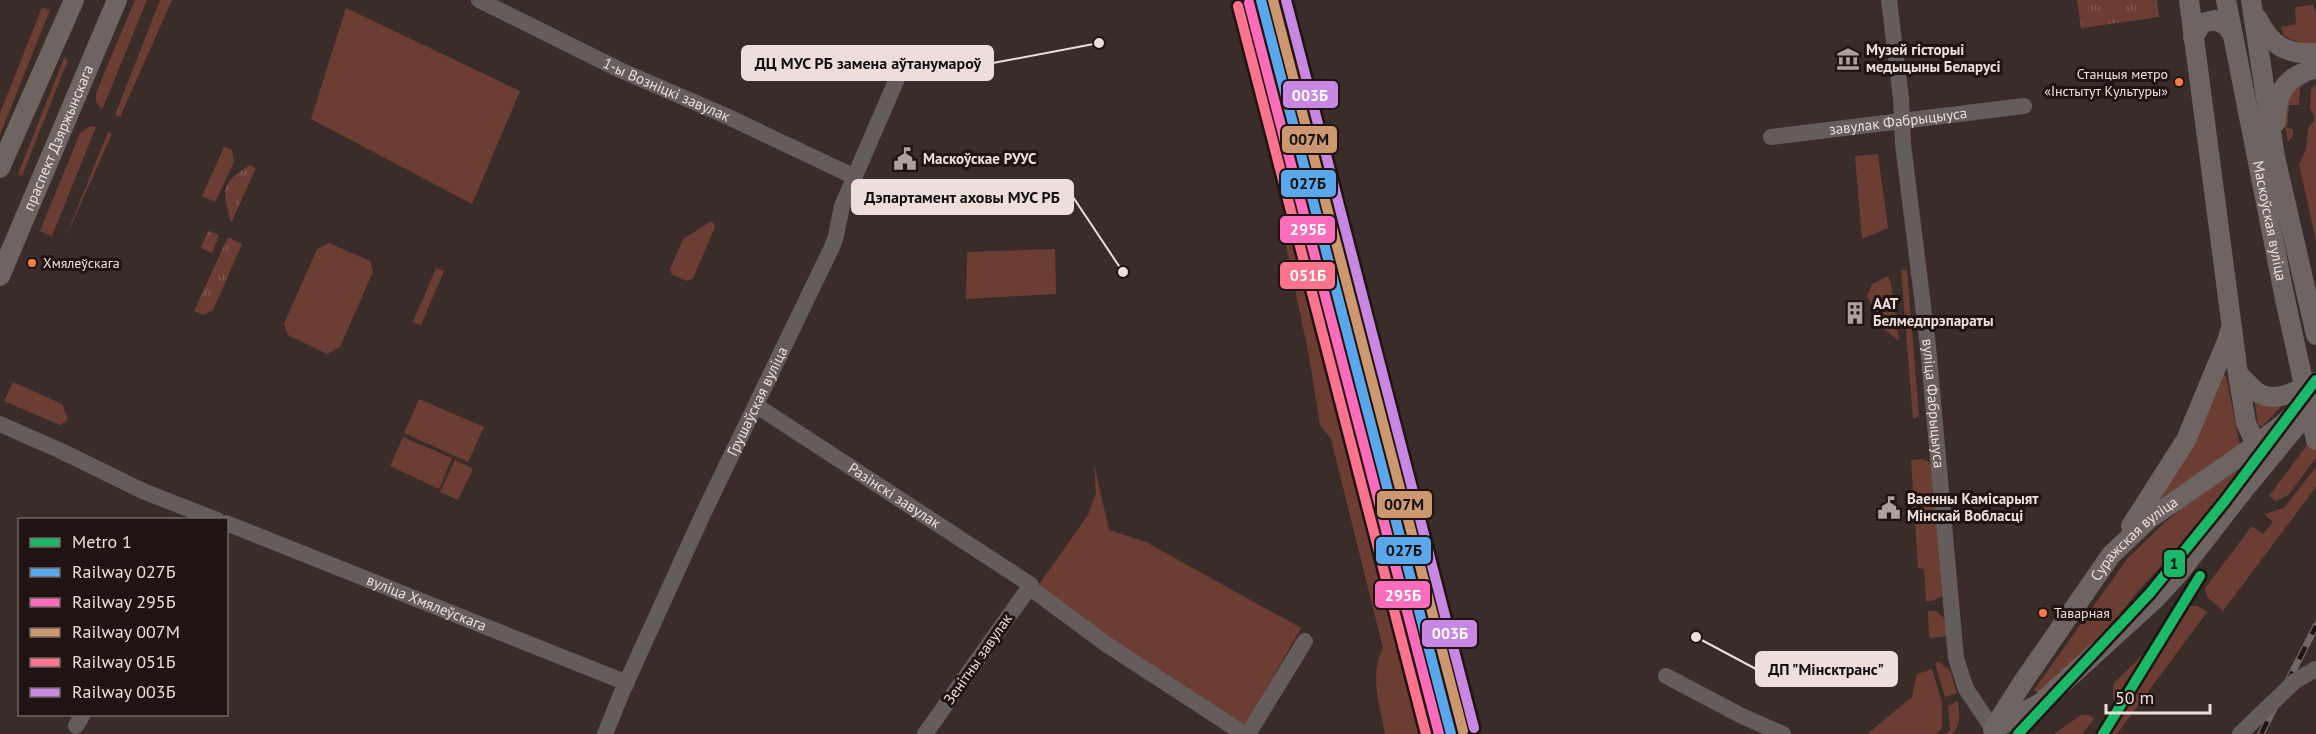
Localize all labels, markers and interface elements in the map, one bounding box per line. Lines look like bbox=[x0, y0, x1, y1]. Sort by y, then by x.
place label: Музей гісторыі медыцыны Беларусі bbox=[1866, 40, 2001, 76]
callout: ДЦ МУС РБ замена аўтанумароў bbox=[742, 46, 993, 80]
museum icon: Музей гісторыі медыцыны Беларусі bbox=[1835, 46, 1861, 72]
street label: 1-ы Возніцкі завулак bbox=[600, 53, 734, 126]
text: ДЦ МУС РБ замена аўтанумароў bbox=[755, 53, 982, 73]
street label: праспект Дзяржынскага bbox=[19, 62, 97, 213]
place label: Станцыя метро «Інстытут Культуры» bbox=[2044, 65, 2168, 100]
marker: Станцыя метро «Інстытут Культуры» bbox=[2173, 76, 2185, 88]
line badge: 003Б bbox=[1282, 80, 1339, 109]
text: 003Б bbox=[1292, 85, 1328, 105]
street label: завулак Фабрыцыуса bbox=[1828, 103, 1968, 139]
line badge: 007М bbox=[1281, 125, 1338, 154]
text: 007М bbox=[1289, 129, 1329, 149]
public building icon: Маскоўскае РУУС bbox=[892, 146, 918, 172]
place label: Маскоўскае РУУС bbox=[923, 149, 1037, 168]
street label: Маскоўская вуліца bbox=[2249, 159, 2291, 282]
line badge: 027Б bbox=[1280, 169, 1337, 198]
text: 027Б bbox=[1290, 173, 1326, 193]
callout: Дэпартамент аховы МУС РБ bbox=[852, 180, 1073, 214]
text: Дэпартамент аховы МУС РБ bbox=[864, 187, 1060, 207]
line badge: 295Б bbox=[1279, 215, 1336, 244]
text: 295Б bbox=[1290, 219, 1326, 239]
place label: Хмялеўскага bbox=[43, 254, 120, 272]
marker: Хмялеўскага bbox=[26, 257, 38, 269]
line badge: 051Б bbox=[1279, 261, 1336, 290]
text: 051Б bbox=[1290, 265, 1326, 285]
place label: ААТ Белмедпрэпараты bbox=[1873, 294, 1993, 330]
building icon: ААТ Белмедпрэпараты bbox=[1842, 300, 1868, 326]
street label: вуліца Фабрыцыуса bbox=[1918, 337, 1949, 469]
street label: Грушаўская вуліца bbox=[722, 343, 792, 459]
street label: Разінскі завулак bbox=[845, 458, 945, 533]
place label: Ваенны Камісарыят Мінскай Вобласці bbox=[1907, 489, 2039, 525]
line badge: 007М bbox=[1376, 490, 1433, 519]
street label: Суражская вуліца bbox=[2086, 492, 2181, 585]
text: 007М bbox=[1384, 494, 1424, 514]
public building icon: Ваенны Камісарыят Мінскай Вобласці bbox=[1876, 495, 1902, 521]
legend bbox=[18, 518, 228, 716]
text: Metro 1 bbox=[72, 530, 132, 553]
line badge: 027Б bbox=[1375, 536, 1432, 565]
text: 027Б bbox=[1386, 540, 1422, 560]
line badge: 1 bbox=[2163, 549, 2186, 578]
text: 1 bbox=[2169, 553, 2179, 573]
text: Railway 027Б bbox=[72, 560, 176, 583]
street label: вуліца Хмялеўскага bbox=[364, 570, 490, 635]
line badge: 295Б bbox=[1374, 580, 1431, 609]
text: 295Б bbox=[1385, 585, 1421, 605]
text: Railway 295Б bbox=[72, 590, 176, 613]
place label: Таварная bbox=[2054, 604, 2110, 622]
marker: Таварная bbox=[2037, 607, 2049, 619]
street label: Зенітны завулак bbox=[939, 609, 1016, 708]
line badge: 003Б bbox=[1421, 619, 1478, 648]
text: Railway 007М bbox=[72, 620, 180, 643]
text: 003Б bbox=[1432, 623, 1468, 643]
text: Railway 051Б bbox=[72, 650, 176, 673]
callout: ДП "Мінсктранс" bbox=[1756, 652, 1897, 686]
text: ДП "Мінсктранс" bbox=[1768, 659, 1884, 679]
scale bar bbox=[2106, 677, 2210, 715]
text: Railway 003Б bbox=[72, 680, 176, 703]
text: 50 m bbox=[2115, 686, 2154, 709]

